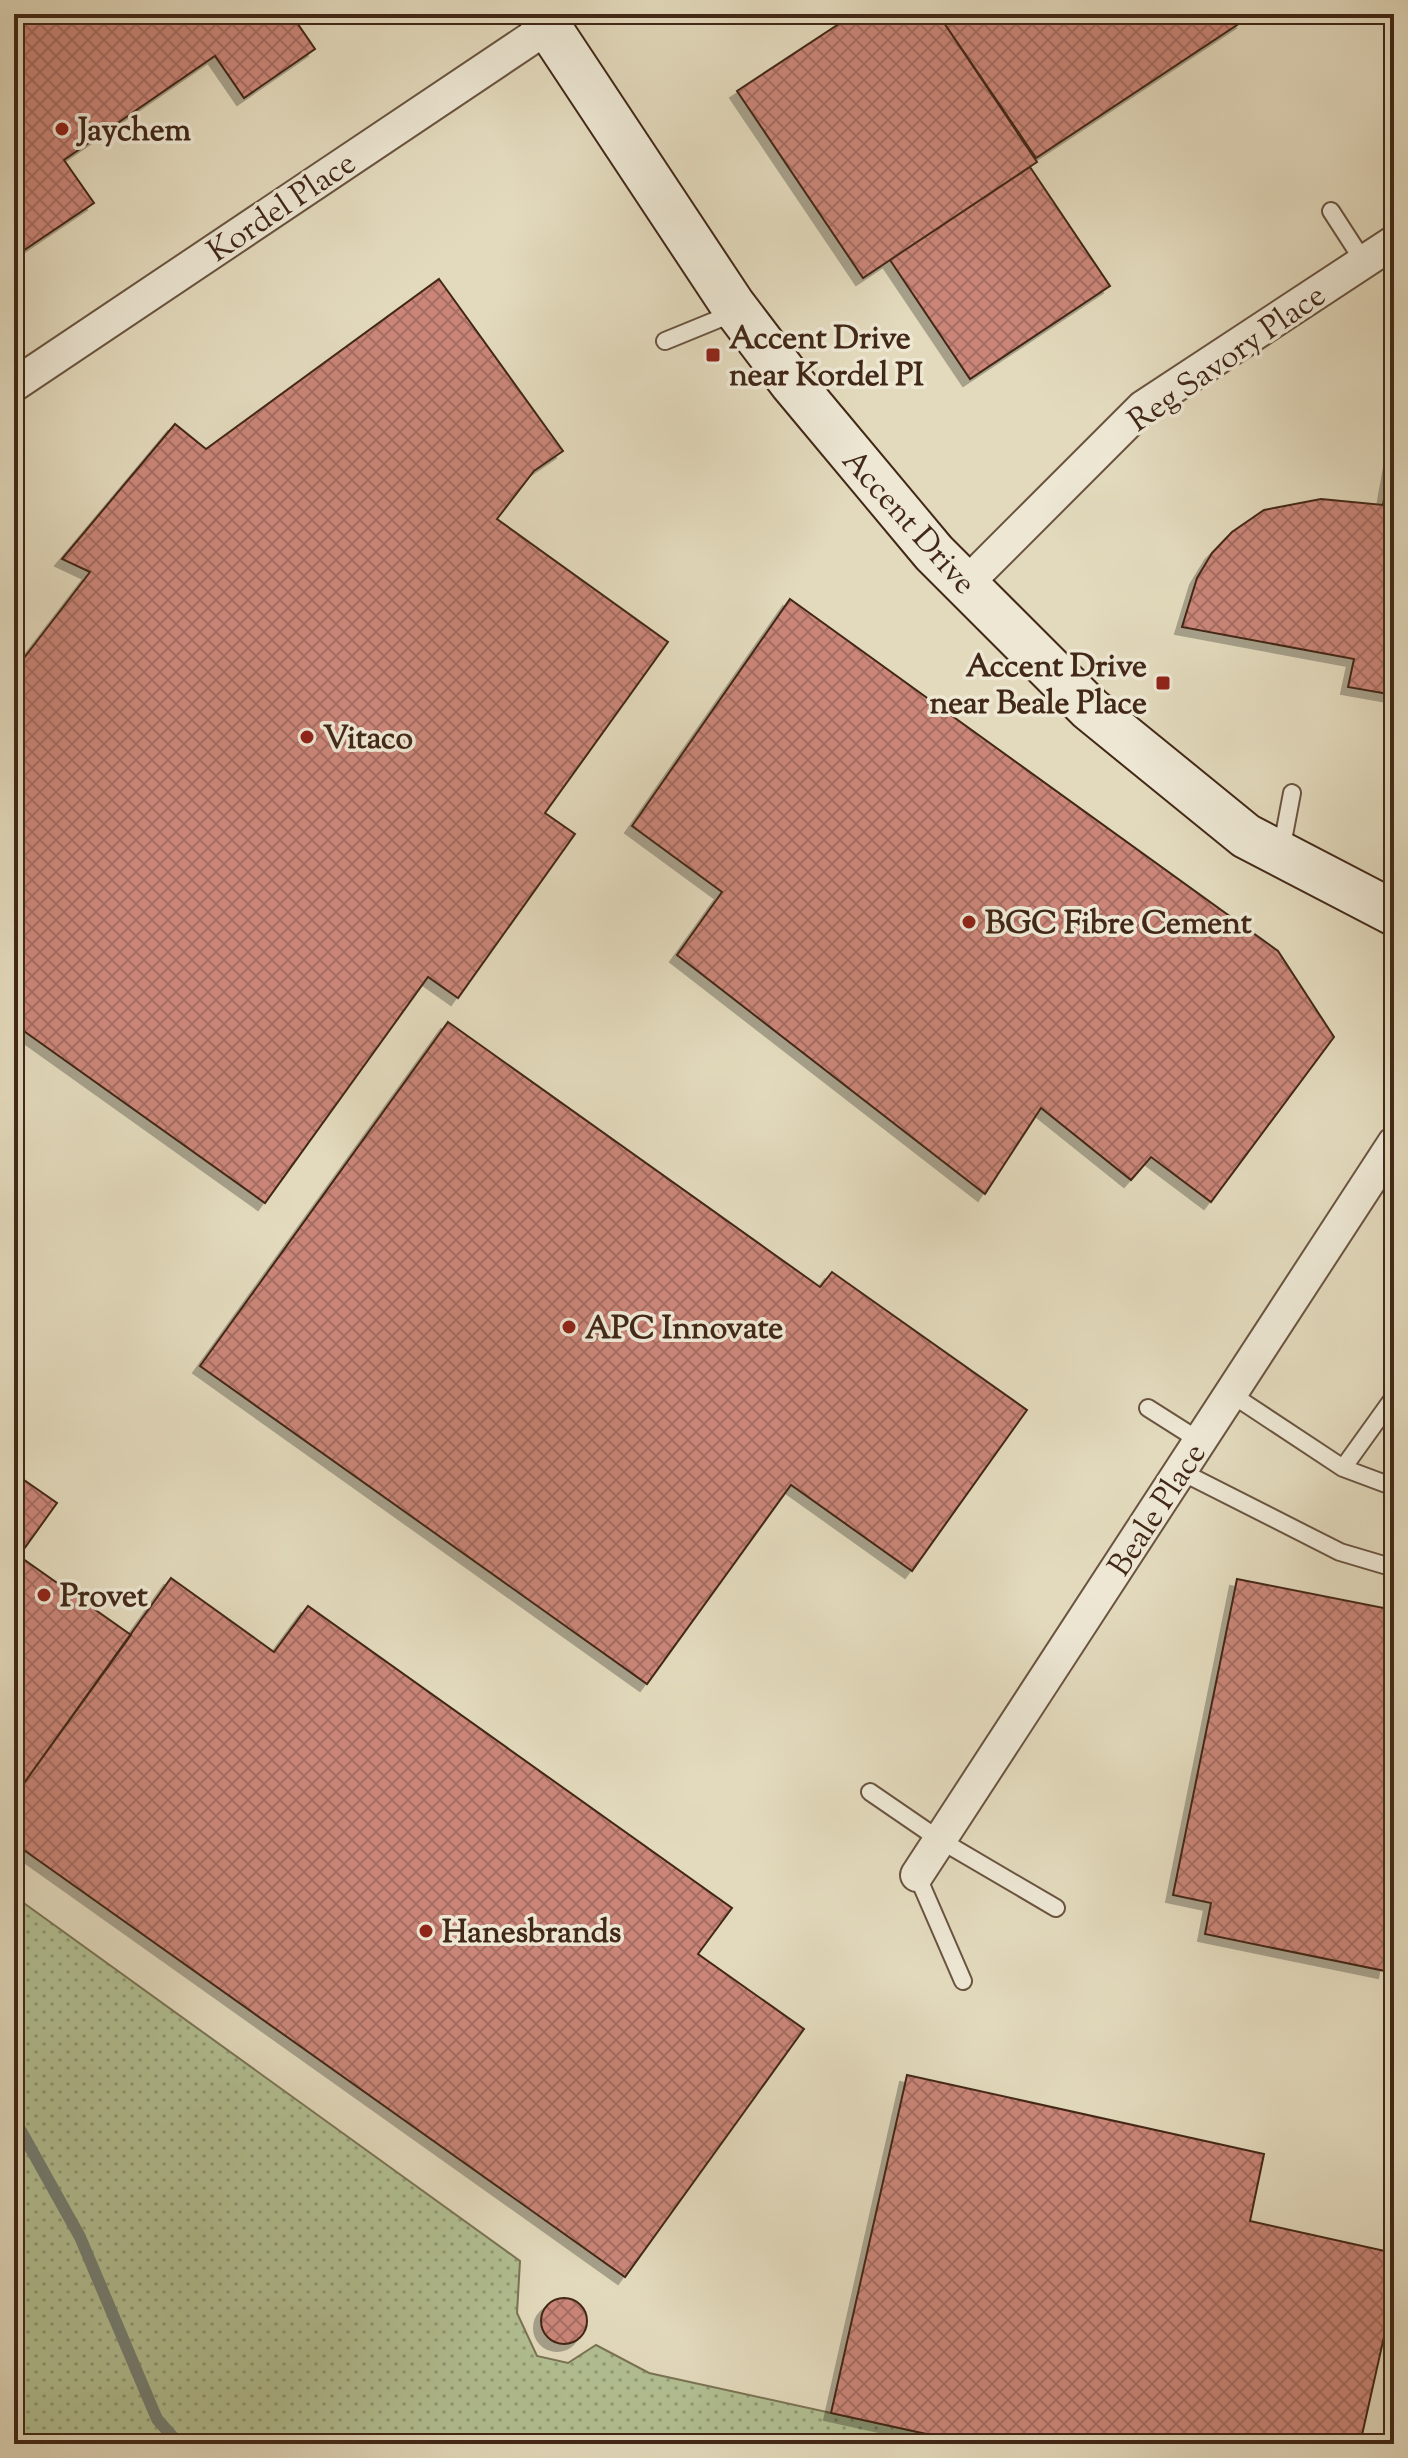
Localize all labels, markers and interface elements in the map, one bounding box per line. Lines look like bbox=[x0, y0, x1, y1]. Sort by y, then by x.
place label: Jaychem bbox=[76, 109, 192, 155]
marker: Jaychem bbox=[53, 120, 71, 138]
street label: Kordel Place bbox=[199, 142, 366, 275]
street label: Reg Savory Place bbox=[1120, 274, 1336, 445]
place label: Accent Drive near Kordel PI bbox=[729, 317, 924, 400]
marker: Accent Drive near Kordel PI bbox=[704, 346, 722, 364]
street label: Accent Drive bbox=[830, 440, 986, 606]
place label: Accent Drive near Beale Place bbox=[930, 645, 1147, 728]
marker: Accent Drive near Beale Place bbox=[1154, 674, 1172, 692]
place label: Vitaco bbox=[323, 717, 413, 763]
marker: Vitaco bbox=[298, 728, 316, 746]
place label: BGC Fibre Cement bbox=[985, 902, 1252, 948]
marker: BGC Fibre Cement bbox=[960, 913, 978, 931]
place label: APC Innovate bbox=[585, 1307, 783, 1353]
marker: APC Innovate bbox=[560, 1318, 578, 1336]
street label: Beale Place bbox=[1098, 1435, 1219, 1586]
place label: Provet bbox=[60, 1575, 148, 1621]
marker: Provet bbox=[35, 1586, 53, 1604]
place label: Hanesbrands bbox=[442, 1911, 621, 1957]
marker: Hanesbrands bbox=[417, 1922, 435, 1940]

